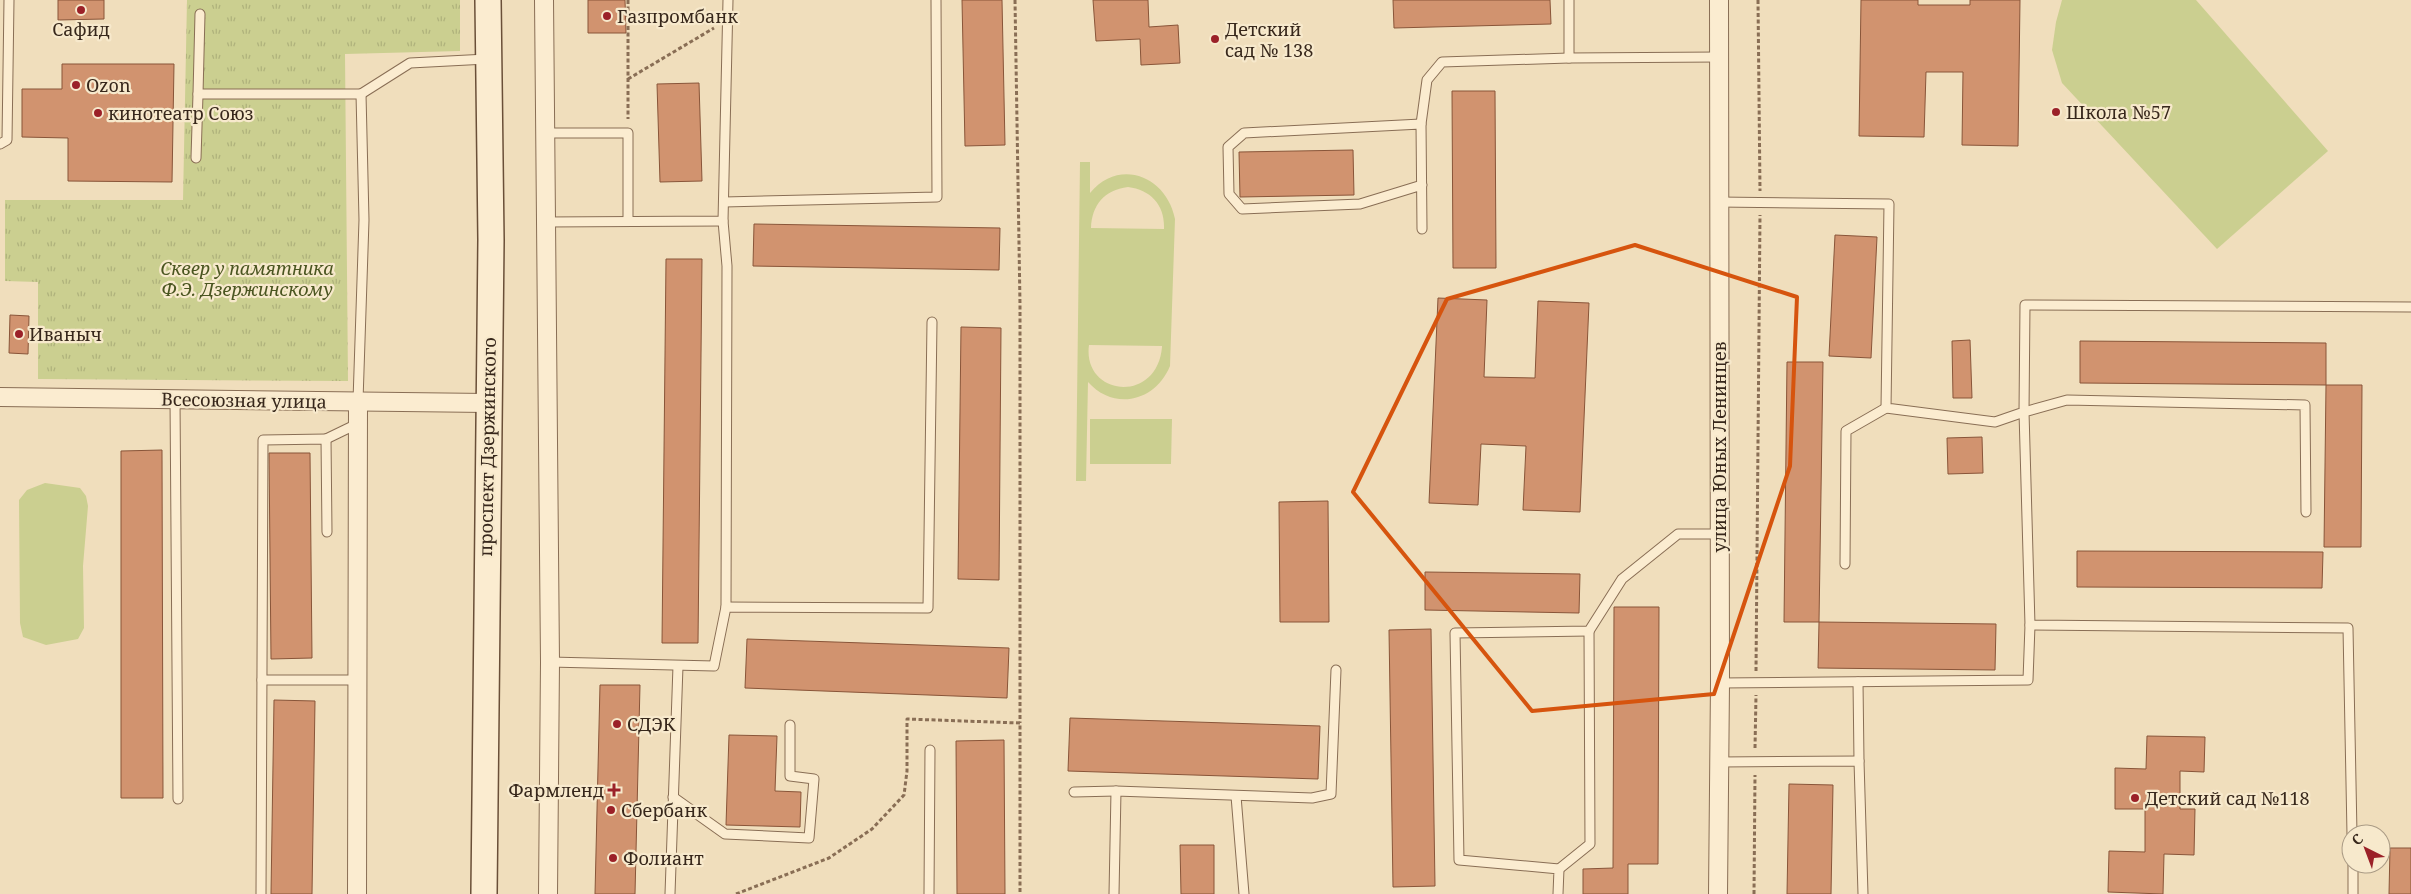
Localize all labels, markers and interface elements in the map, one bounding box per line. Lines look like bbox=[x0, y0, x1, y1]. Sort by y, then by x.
marker: Сафид bbox=[75, 4, 87, 16]
place label: Газпромбанк bbox=[617, 4, 738, 28]
marker: Газпромбанк bbox=[601, 10, 613, 22]
place label: Сафид bbox=[52, 17, 110, 41]
place label: Детский сад № 138 bbox=[1225, 17, 1313, 62]
marker: Детский сад № 138 bbox=[1209, 33, 1221, 45]
place label: Ozon bbox=[86, 73, 131, 97]
marker: Ozon bbox=[70, 79, 82, 91]
place label: Школа №57 bbox=[2066, 100, 2171, 124]
place label: кинотеатр Союз bbox=[108, 101, 253, 125]
marker: Школа №57 bbox=[2050, 106, 2062, 118]
marker: кинотеатр Союз bbox=[92, 107, 104, 119]
park label: Сквер у памятника Ф.Э. Дзержинскому bbox=[160, 256, 334, 301]
place label: Иваныч bbox=[29, 322, 102, 346]
marker: Иваныч bbox=[13, 328, 25, 340]
street label: проспект Дзержинского bbox=[473, 337, 501, 557]
street label: улица Юных Ленинцев bbox=[1707, 341, 1731, 553]
street label: Всесоюзная улица bbox=[161, 387, 327, 413]
place label: СДЭК bbox=[627, 712, 676, 736]
marker: СДЭК bbox=[611, 718, 623, 730]
place label: Фармленд bbox=[508, 778, 604, 802]
marker: Фармленд bbox=[608, 784, 620, 796]
place label: Детский сад №118 bbox=[2145, 786, 2310, 810]
marker: Детский сад №118 bbox=[2129, 792, 2141, 804]
place label: Сбербанк bbox=[621, 798, 707, 822]
marker: Сбербанк bbox=[605, 804, 617, 816]
north arrow bbox=[2341, 824, 2391, 874]
text: С bbox=[2347, 829, 2367, 849]
place label: Фолиант bbox=[623, 846, 704, 870]
marker: Фолиант bbox=[607, 852, 619, 864]

